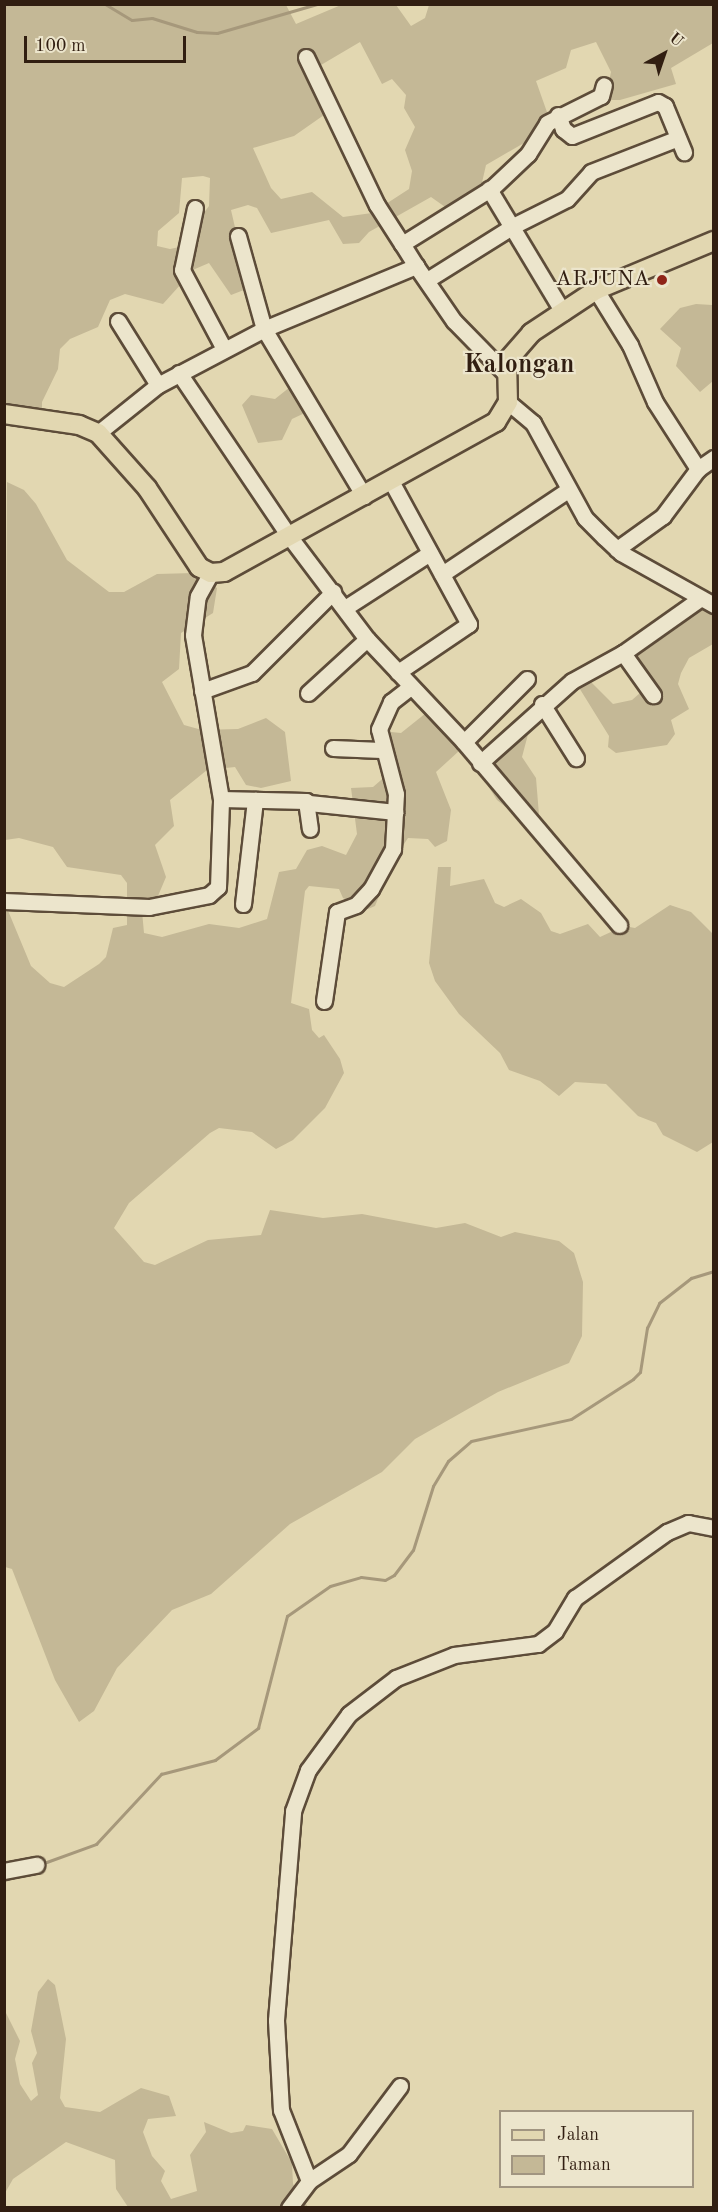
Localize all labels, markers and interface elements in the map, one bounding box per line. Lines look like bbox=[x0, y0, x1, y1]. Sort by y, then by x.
scale bar bbox=[27, 24, 189, 62]
north arrow bbox=[634, 24, 694, 84]
text: U bbox=[666, 30, 686, 50]
text: 100 m bbox=[35, 37, 86, 55]
place label: ARJUNA bbox=[555, 267, 650, 293]
marker: ARJUNA bbox=[655, 273, 669, 287]
district label: Kalongan bbox=[464, 350, 574, 382]
legend bbox=[499, 2110, 694, 2188]
text: Jalan bbox=[557, 2126, 599, 2144]
text: Taman bbox=[557, 2156, 611, 2174]

